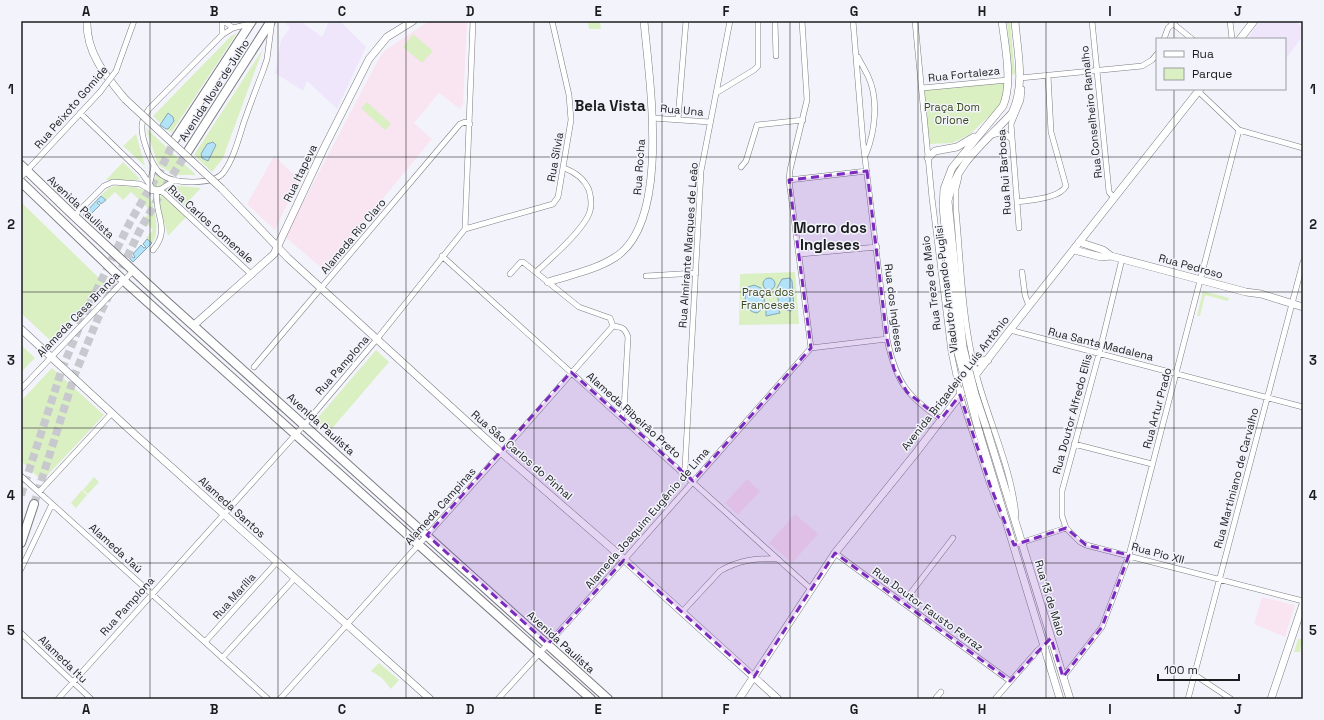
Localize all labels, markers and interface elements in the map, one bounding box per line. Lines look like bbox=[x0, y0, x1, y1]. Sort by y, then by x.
text: A bbox=[82, 3, 91, 20]
text: B bbox=[210, 3, 219, 20]
text: C bbox=[338, 3, 346, 20]
text: D bbox=[466, 3, 475, 20]
text: E bbox=[594, 3, 602, 20]
text: F bbox=[723, 3, 730, 20]
text: G bbox=[850, 3, 858, 20]
text: H bbox=[978, 3, 986, 20]
text: I bbox=[1108, 3, 1112, 20]
text: J bbox=[1234, 3, 1242, 20]
street label: Avenida Nove de Julho bbox=[176, 36, 252, 144]
legend bbox=[1156, 38, 1286, 90]
street label: Rua Conselheiro Ramalho bbox=[1077, 45, 1105, 179]
text: Rua bbox=[1192, 46, 1214, 62]
street label: Rua Peixoto Gomide bbox=[31, 63, 111, 151]
street label: Rua Fortaleza bbox=[927, 63, 1001, 85]
text: Parque bbox=[1192, 66, 1232, 82]
text: 1 bbox=[8, 81, 14, 98]
text: 1 bbox=[1310, 81, 1316, 98]
district label: Bela Vista bbox=[574, 96, 646, 115]
park label: Praça Dom Orione bbox=[924, 100, 980, 127]
street label: Rua Una bbox=[660, 101, 705, 119]
street label: Rua Rui Barbosa bbox=[994, 128, 1014, 215]
street label: Rua Sílvia bbox=[544, 131, 566, 183]
street label: Rua Rocha bbox=[630, 138, 648, 196]
street label: Rua Itapeva bbox=[280, 141, 320, 204]
street label: Rua Almirante Marques de Leão bbox=[675, 161, 701, 328]
street label: Avenida Paulista bbox=[45, 172, 118, 242]
street label: Rua Carlos Comenale bbox=[165, 182, 257, 266]
street label: Alameda Rio Claro bbox=[317, 195, 389, 277]
text: 2 bbox=[7, 216, 15, 233]
text: 2 bbox=[1309, 216, 1317, 233]
district label: Morro dos Ingleses bbox=[793, 218, 867, 254]
street label: Viaduto Armando Puglisi bbox=[931, 224, 961, 354]
street label: Rua Treze de Maio bbox=[918, 235, 944, 331]
street label: Rua Pedroso bbox=[1157, 251, 1225, 281]
street label: Rua dos Ingleses bbox=[882, 263, 906, 353]
street label: Alameda Casa Branca bbox=[34, 268, 123, 360]
park label: Praça dos Franceses bbox=[741, 285, 795, 312]
street label: Avenida Brigadeiro Luís Antônio bbox=[898, 313, 1012, 453]
street label: Rua Santa Madalena bbox=[1047, 324, 1156, 364]
street label: Rua Pamplona bbox=[312, 332, 372, 398]
text: 3 bbox=[7, 352, 15, 369]
street label: Rua Doutor Alfredo Ellis bbox=[1049, 352, 1095, 476]
text: 3 bbox=[1309, 352, 1317, 369]
street label: Rua Artur Prado bbox=[1139, 366, 1175, 450]
street label: Alameda Ribeirão Preto bbox=[584, 369, 684, 461]
street label: Avenida Paulista bbox=[284, 390, 358, 459]
street label: Rua Martiniano de Carvalho bbox=[1210, 406, 1262, 550]
street label: Rua São Carlos do Pinhal bbox=[469, 407, 575, 503]
street label: Alameda Joaquim Eugênio de Lima bbox=[582, 444, 713, 592]
street label: Alameda Campinas bbox=[401, 464, 479, 548]
street label: Alameda Santos bbox=[196, 473, 269, 541]
text: 4 bbox=[7, 487, 15, 504]
text: 4 bbox=[1309, 487, 1317, 504]
street label: Alameda Jaú bbox=[86, 520, 146, 576]
street label: Rua Pio XII bbox=[1130, 539, 1186, 567]
street label: Rua 13 de Maio bbox=[1032, 558, 1068, 638]
street label: Rua Doutor Fausto Ferraz bbox=[870, 564, 986, 654]
street label: Rua Marília bbox=[210, 570, 259, 622]
street label: Rua Pamplona bbox=[97, 573, 158, 638]
street label: Avenida Paulista bbox=[524, 608, 598, 677]
text: 5 bbox=[7, 622, 15, 639]
text: 5 bbox=[1309, 622, 1317, 639]
street label: Alameda Itu bbox=[36, 632, 90, 686]
scale bar bbox=[1158, 656, 1239, 682]
text: 100 m bbox=[1164, 662, 1198, 678]
text: A bbox=[82, 701, 91, 718]
text: B bbox=[210, 701, 219, 718]
text: C bbox=[338, 701, 346, 718]
text: D bbox=[466, 701, 475, 718]
text: E bbox=[594, 701, 602, 718]
text: F bbox=[723, 701, 730, 718]
text: G bbox=[850, 701, 858, 718]
text: H bbox=[978, 701, 986, 718]
text: I bbox=[1108, 701, 1112, 718]
text: J bbox=[1234, 701, 1242, 718]

